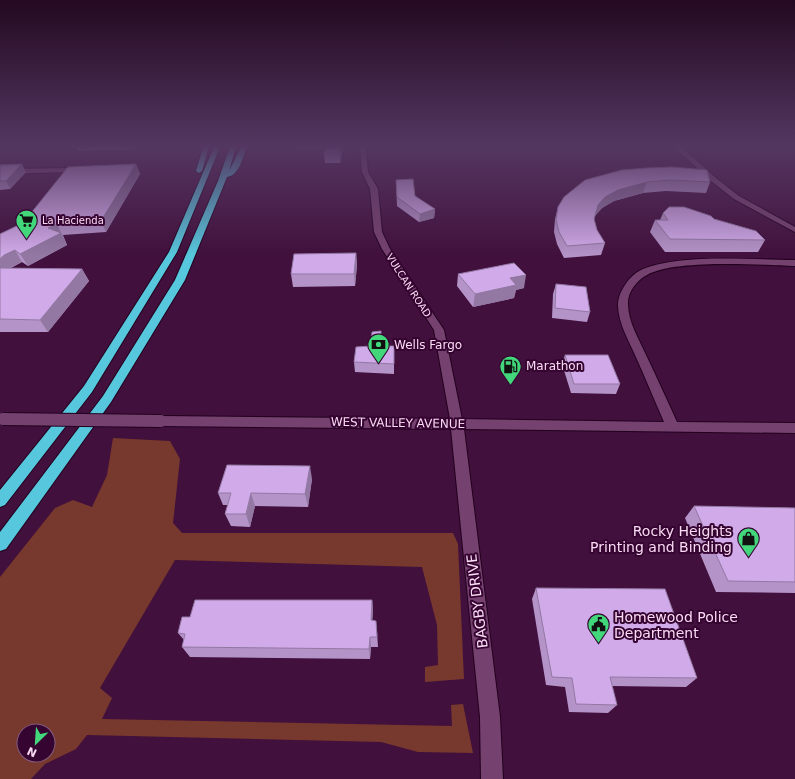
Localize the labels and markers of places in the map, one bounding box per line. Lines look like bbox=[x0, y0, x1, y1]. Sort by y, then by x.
supermarket icon: La Hacienda bbox=[13, 207, 39, 240]
place label: La Hacienda bbox=[42, 215, 104, 226]
bank icon: Wells Fargo bbox=[365, 332, 391, 365]
place label: Wells Fargo bbox=[394, 338, 462, 352]
fuel station icon: Marathon bbox=[498, 353, 524, 386]
place label: Marathon bbox=[526, 359, 583, 373]
place label: Rocky Heights Printing and Binding bbox=[590, 523, 732, 555]
shop icon: Rocky Heights Printing and Binding bbox=[735, 526, 761, 559]
place label: Homewood Police Department bbox=[614, 609, 738, 641]
public building icon: Homewood Police Department bbox=[585, 612, 611, 645]

